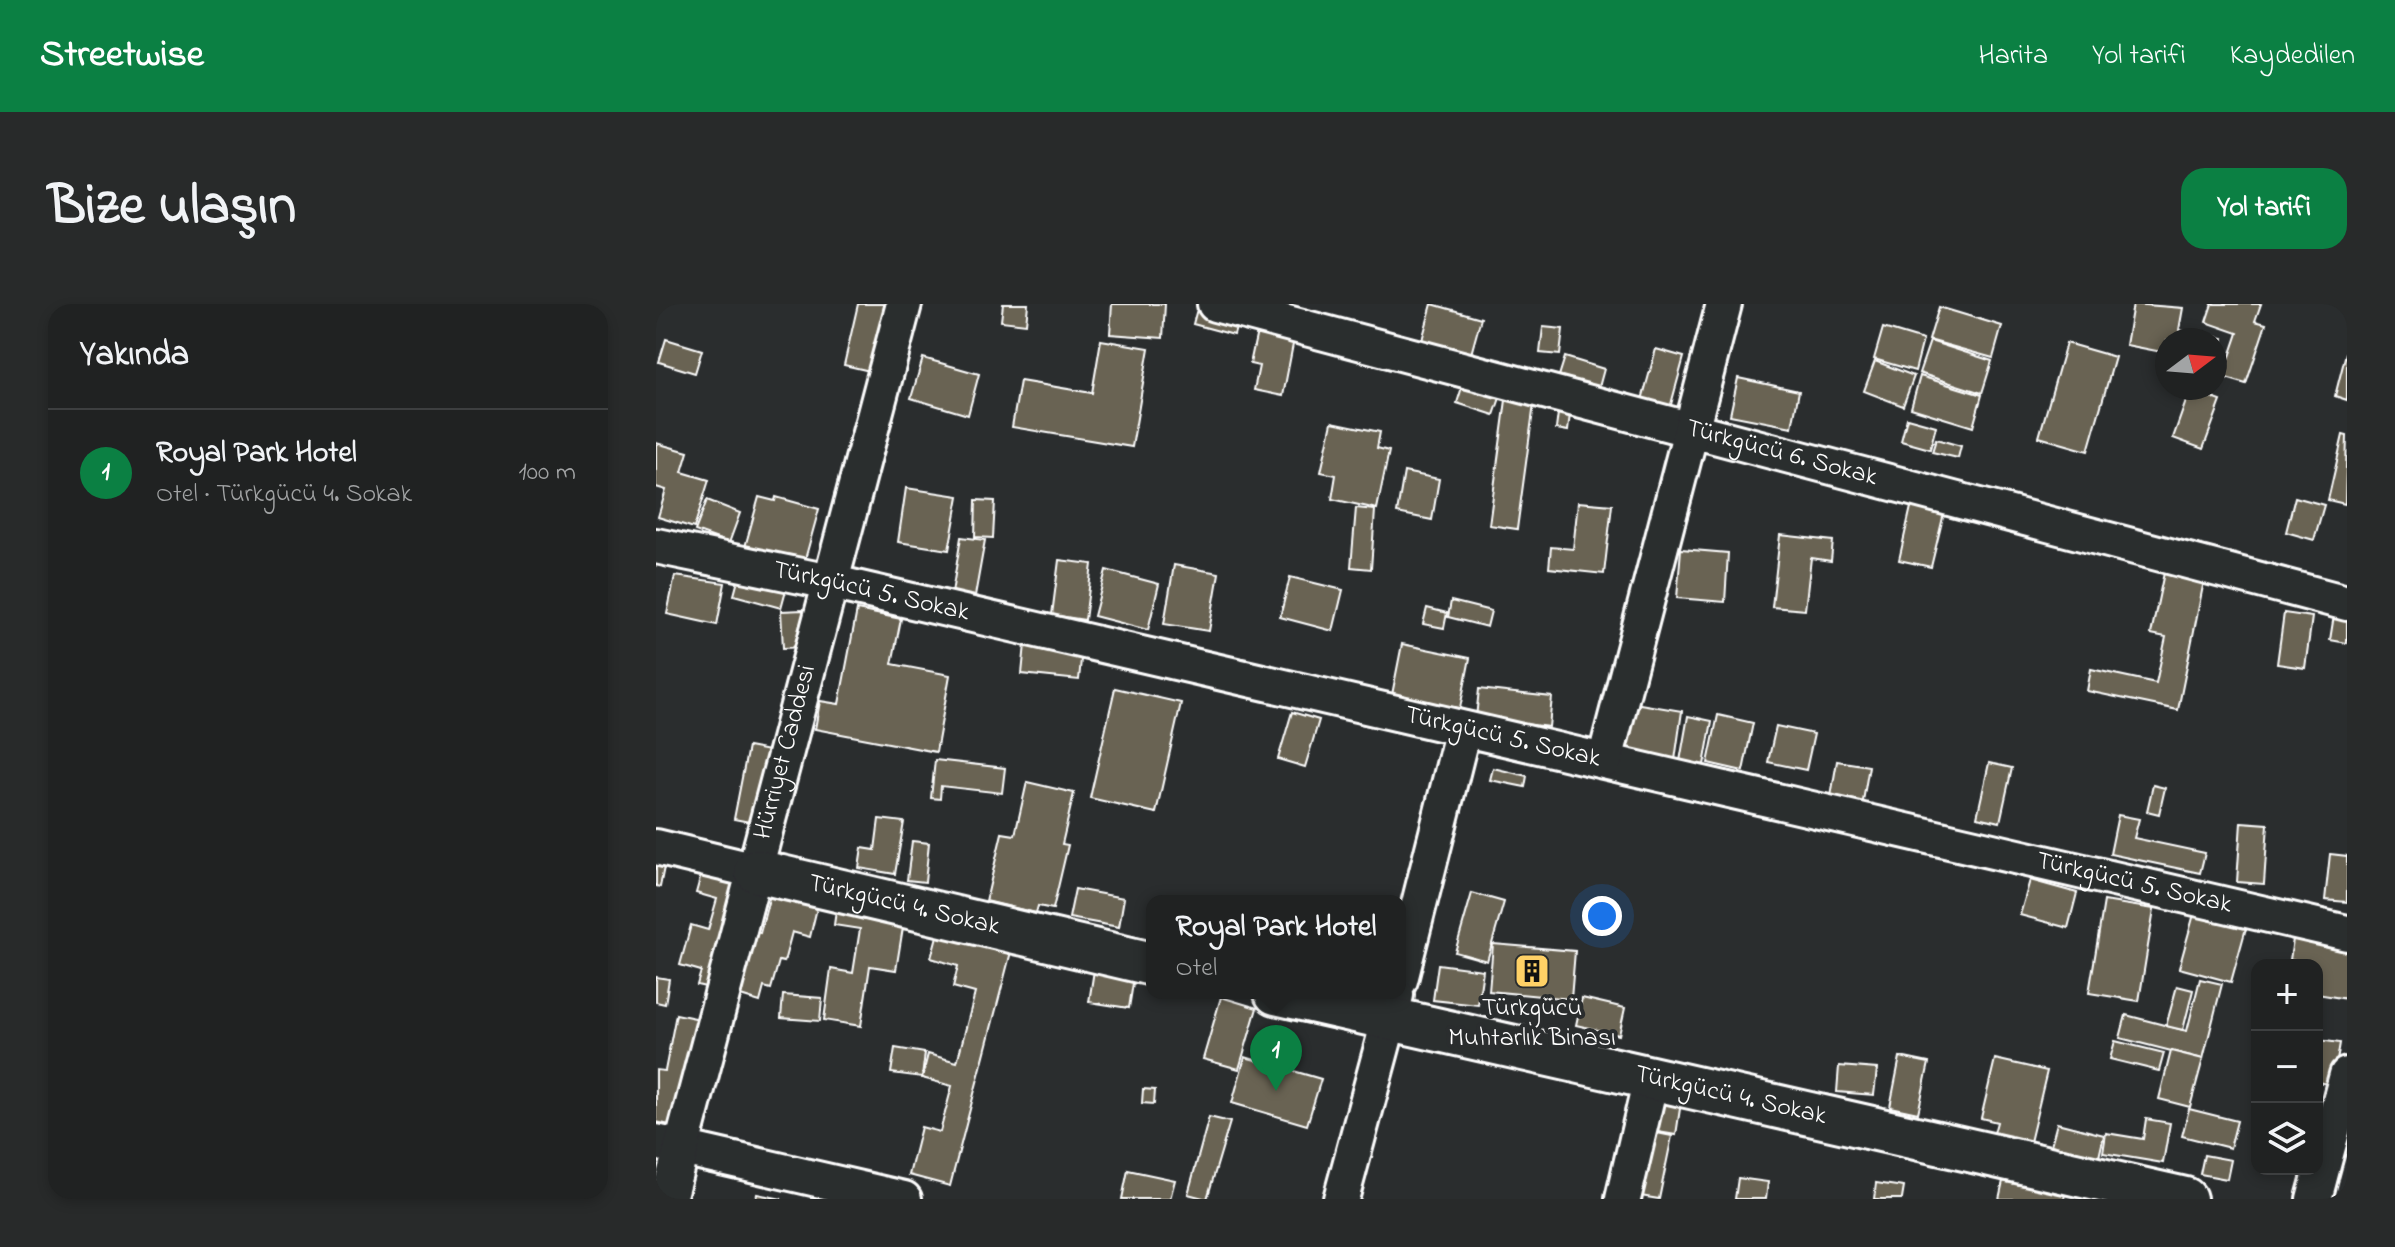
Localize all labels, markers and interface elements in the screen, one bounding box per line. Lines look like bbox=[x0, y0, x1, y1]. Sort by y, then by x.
text: Streetwise bbox=[40, 28, 204, 84]
text: Harita bbox=[1978, 36, 2048, 77]
text: Yol tarifi bbox=[2092, 36, 2186, 77]
text: Kaydedilen bbox=[2230, 36, 2355, 77]
text: Bize ulaşın bbox=[48, 168, 296, 249]
button: Yol tarifi bbox=[2181, 168, 2347, 249]
north arrow bbox=[2155, 328, 2227, 400]
text: Yakında bbox=[80, 331, 189, 381]
street label: Türkgücü 6. Sokak bbox=[1682, 410, 1882, 497]
text: Royal Park Hotel bbox=[156, 432, 357, 476]
text: 1 bbox=[102, 454, 110, 492]
text: 100 m bbox=[519, 454, 576, 492]
text: Otel · Türkgücü 4. Sokak bbox=[156, 476, 412, 514]
street label: Türkgücü 5. Sokak bbox=[770, 552, 973, 633]
street label: Hürriyet Caddesi bbox=[745, 661, 827, 844]
street label: Türkgücü 5. Sokak bbox=[1401, 697, 1605, 779]
street label: Türkgücü 5. Sokak bbox=[2032, 843, 2236, 925]
street label: Türkgücü 4. Sokak bbox=[804, 865, 1004, 947]
popup bbox=[1146, 895, 1406, 999]
your location bbox=[1582, 896, 1622, 936]
text: Royal Park Hotel bbox=[1176, 906, 1376, 950]
text: Otel bbox=[1176, 950, 1217, 988]
building icon: Türkgücü Muhtarlık Binası bbox=[1513, 952, 1551, 990]
map controls bbox=[2251, 959, 2323, 1175]
button: + bbox=[2251, 959, 2323, 1031]
place label: Türkgücü Muhtarlık Binası bbox=[1448, 990, 1616, 1058]
pin: 1 bbox=[1250, 1025, 1302, 1091]
button: − bbox=[2251, 1031, 2323, 1103]
street label: Türkgücü 4. Sokak bbox=[1631, 1056, 1831, 1136]
button: layers bbox=[2251, 1103, 2323, 1175]

